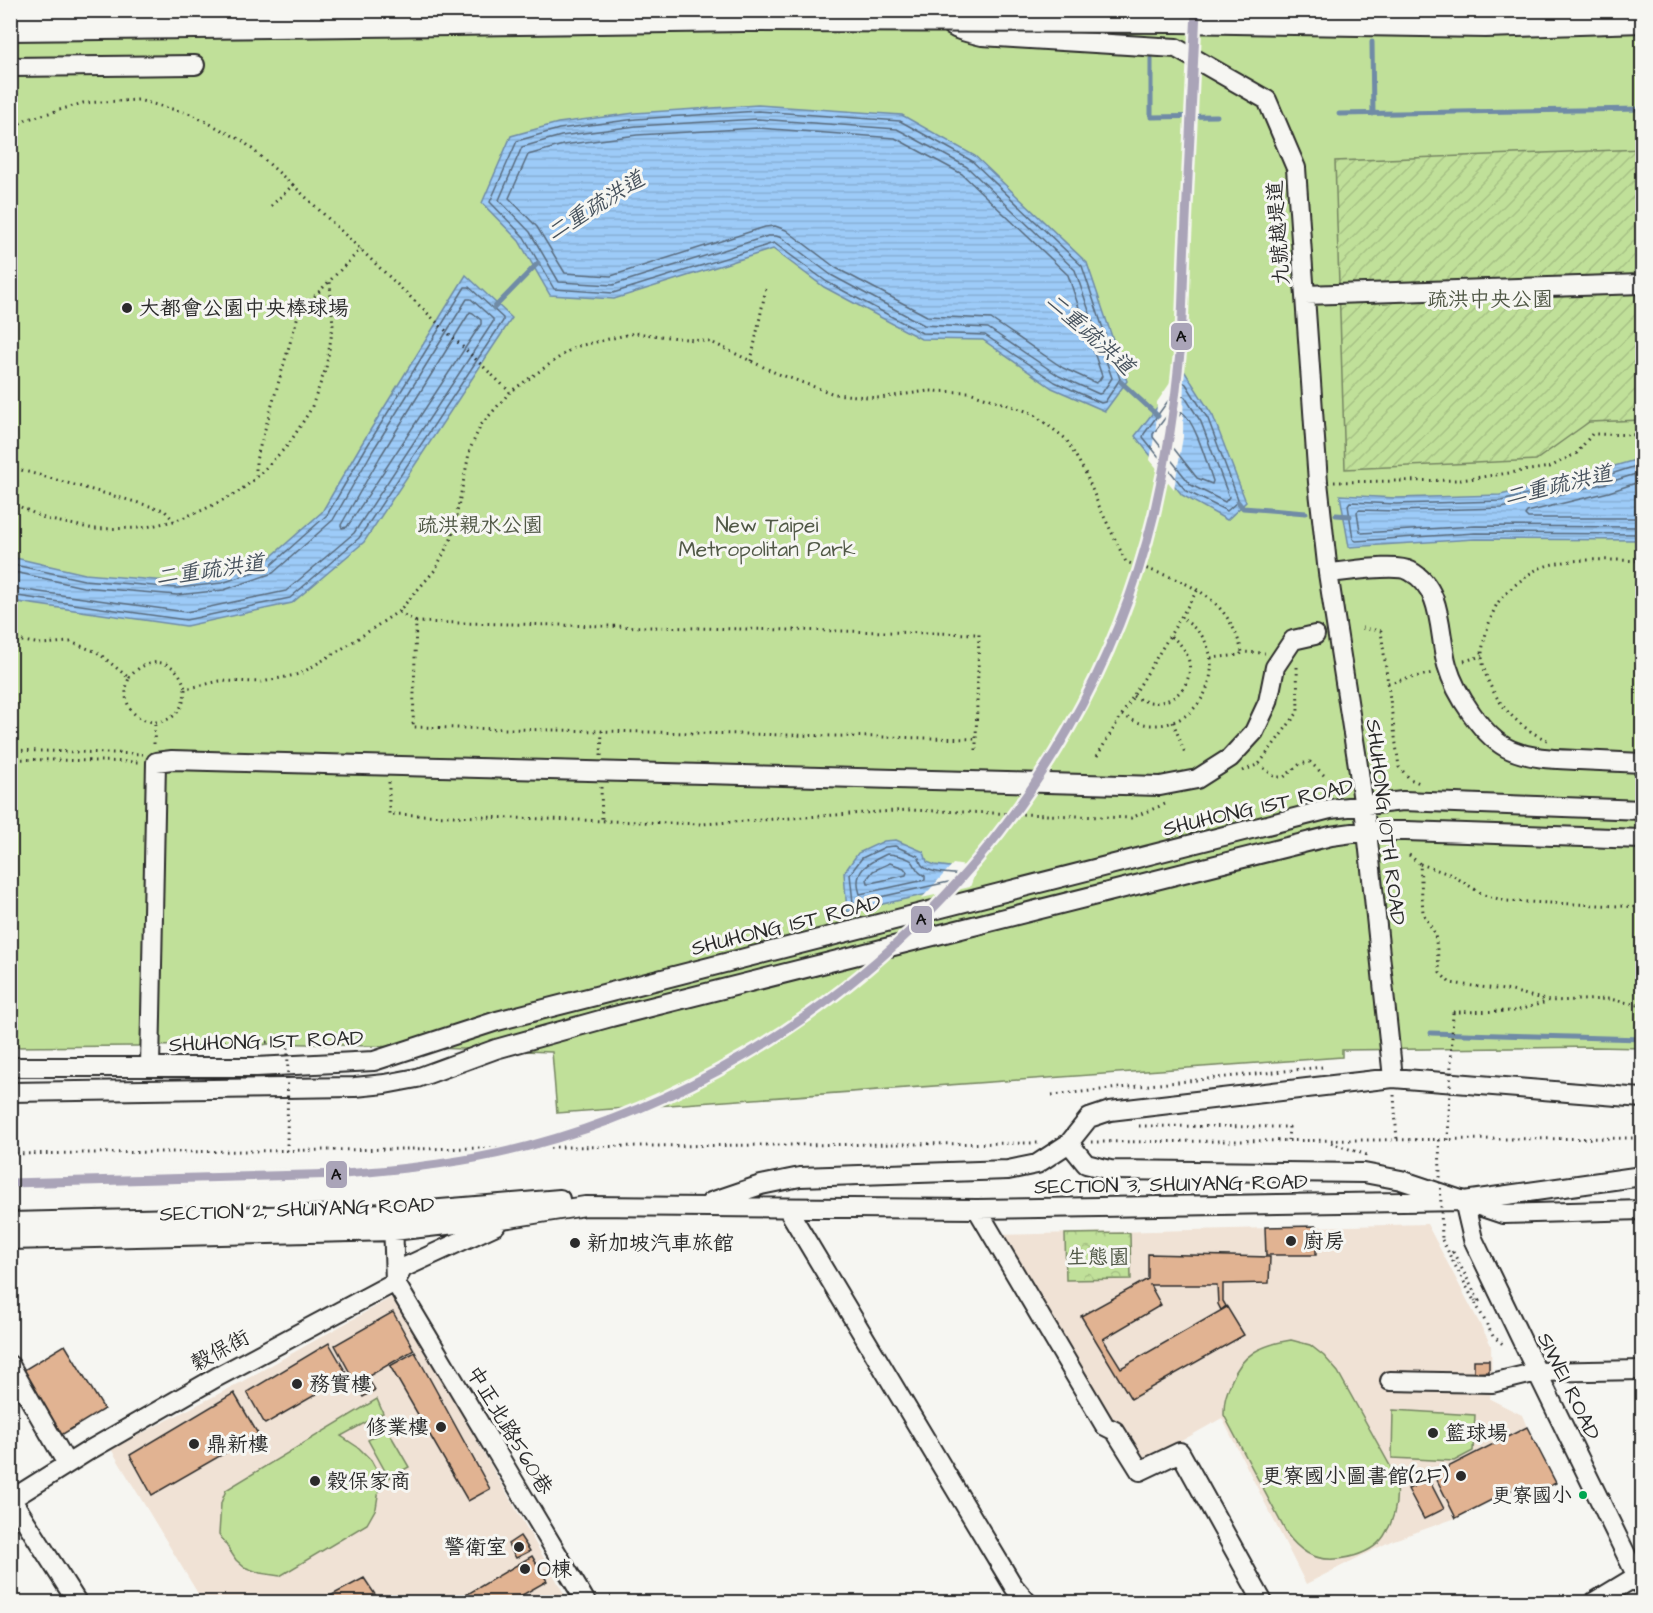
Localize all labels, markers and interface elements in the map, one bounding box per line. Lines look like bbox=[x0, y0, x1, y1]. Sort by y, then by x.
water label: 二重疏洪道 bbox=[541, 163, 652, 249]
street label: 九號越堤道 bbox=[1260, 180, 1297, 286]
park label: 疏洪中央公園 bbox=[1427, 285, 1553, 314]
water label: 二重疏洪道 bbox=[1039, 286, 1143, 384]
place label: 大都會公園中央棒球場 bbox=[139, 294, 349, 323]
marker: 大都會公園中央棒球場 bbox=[120, 301, 134, 315]
line badge: A bbox=[1170, 322, 1193, 351]
text: A bbox=[1176, 326, 1187, 348]
water label: 二重疏洪道 bbox=[1501, 458, 1617, 513]
park label: 疏洪親水公園 bbox=[417, 511, 543, 540]
park label: New Taipei Metropolitan Park bbox=[678, 511, 856, 565]
water label: 二重疏洪道 bbox=[154, 547, 269, 593]
street label: SHUHONG 10TH ROAD bbox=[1358, 717, 1413, 927]
street label: SHUHONG 1ST ROAD bbox=[1160, 771, 1357, 844]
street label: SHUHONG 1ST ROAD bbox=[688, 888, 884, 963]
line badge: A bbox=[910, 905, 933, 934]
text: A bbox=[916, 909, 927, 931]
street label: SHUHONG 1ST ROAD bbox=[168, 1024, 364, 1059]
line badge: A bbox=[325, 1160, 348, 1189]
text: A bbox=[331, 1164, 342, 1186]
street label: SECTION 3, SHUIYANG ROAD bbox=[1034, 1168, 1308, 1201]
street label: SECTION 2, SHUIYANG ROAD bbox=[159, 1190, 435, 1229]
place label: 廚房 bbox=[1303, 1227, 1345, 1256]
place label: 新加坡汽車旅館 bbox=[587, 1229, 734, 1258]
marker: 廚房 bbox=[1284, 1234, 1298, 1248]
marker: 新加坡汽車旅館 bbox=[568, 1236, 582, 1250]
park label: 生態園 bbox=[1067, 1243, 1130, 1272]
street label: 穀保街 bbox=[186, 1323, 255, 1378]
street label: SIWEI ROAD bbox=[1530, 1327, 1607, 1445]
street label: 中正北路560巷 bbox=[459, 1360, 560, 1500]
place label: 務實樓 bbox=[309, 1370, 372, 1399]
marker: 務實樓 bbox=[290, 1377, 304, 1391]
place label: 修業樓 bbox=[366, 1413, 429, 1442]
place label: 籃球場 bbox=[1445, 1419, 1508, 1448]
marker: 修業樓 bbox=[434, 1420, 448, 1434]
marker: 籃球場 bbox=[1426, 1426, 1440, 1440]
place label: 鼎新樓 bbox=[206, 1430, 269, 1459]
marker: 鼎新樓 bbox=[187, 1437, 201, 1451]
place label: 更寮國小圖書館(2F) bbox=[1262, 1462, 1449, 1491]
place label: 穀保家商 bbox=[327, 1467, 411, 1496]
marker: 更寮國小圖書館(2F) bbox=[1454, 1469, 1468, 1483]
marker: 穀保家商 bbox=[308, 1474, 322, 1488]
place label: 更寮國小 bbox=[1492, 1482, 1572, 1510]
marker: 更寮國小 bbox=[1577, 1489, 1589, 1501]
place label: 警衛室 bbox=[444, 1533, 507, 1562]
marker: 警衛室 bbox=[512, 1540, 526, 1554]
place label: O棟 bbox=[537, 1555, 572, 1584]
marker: O棟 bbox=[518, 1562, 532, 1576]

